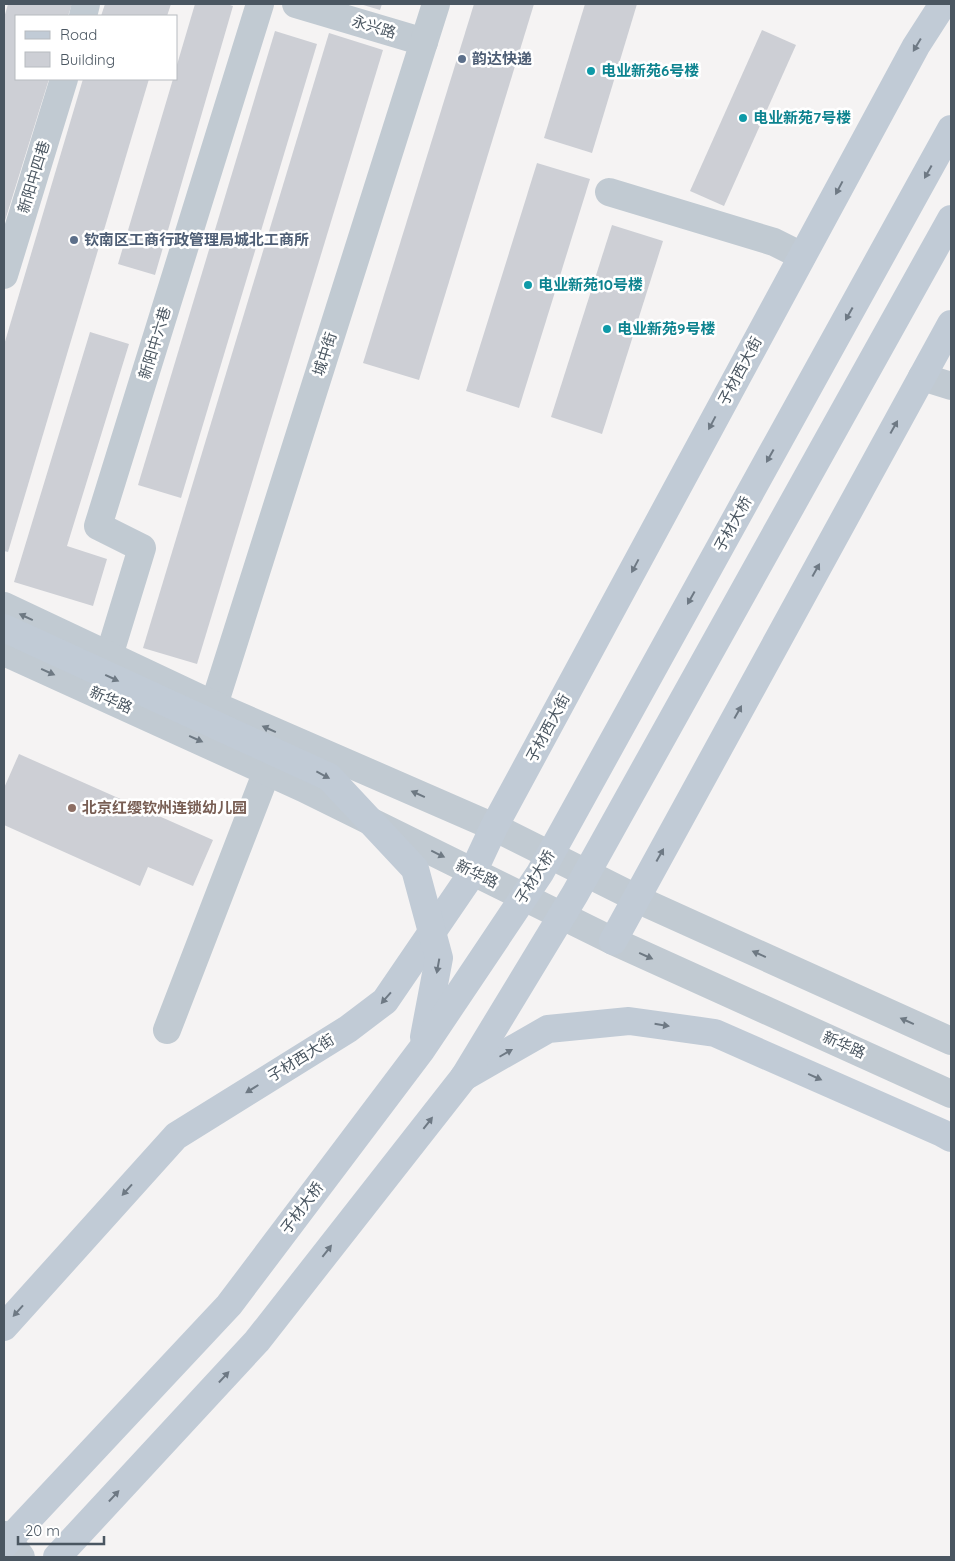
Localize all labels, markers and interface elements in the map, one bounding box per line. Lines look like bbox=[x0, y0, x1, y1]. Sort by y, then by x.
street label: 永兴路 bbox=[350, 11, 398, 42]
legend bbox=[15, 15, 178, 80]
text: Road bbox=[60, 25, 97, 44]
one-way arrow bbox=[912, 38, 921, 51]
place label: 韵达快递 bbox=[472, 49, 532, 68]
text: Building bbox=[60, 50, 115, 69]
marker: 韵达快递 bbox=[456, 53, 468, 65]
place label: 电业新苑6号楼 bbox=[601, 61, 699, 80]
marker: 电业新苑6号楼 bbox=[585, 65, 597, 77]
place label: 电业新苑7号楼 bbox=[753, 108, 851, 127]
marker: 电业新苑7号楼 bbox=[737, 112, 749, 124]
street label: 新阳中四巷 bbox=[13, 138, 54, 216]
one-way arrow bbox=[923, 165, 932, 179]
one-way arrow bbox=[835, 180, 843, 195]
place label: 钦南区工商行政管理局城北工商所 bbox=[84, 230, 309, 249]
marker: 钦南区工商行政管理局城北工商所 bbox=[68, 234, 80, 246]
place label: 电业新苑10号楼 bbox=[538, 275, 643, 294]
marker: 电业新苑10号楼 bbox=[522, 279, 534, 291]
street label: 新阳中六巷 bbox=[134, 304, 175, 382]
one-way arrow bbox=[845, 307, 853, 321]
place label: 电业新苑9号楼 bbox=[617, 319, 716, 338]
marker: 电业新苑9号楼 bbox=[601, 323, 613, 335]
street label: 城中街 bbox=[309, 330, 341, 378]
street label: 子材西大街 bbox=[714, 333, 766, 408]
one-way arrow bbox=[708, 416, 716, 431]
one-way arrow bbox=[890, 420, 898, 435]
one-way arrow bbox=[766, 449, 774, 464]
street label: 子材大桥 bbox=[710, 493, 755, 555]
one-way arrow bbox=[631, 559, 639, 574]
one-way arrow bbox=[812, 563, 820, 577]
one-way arrow bbox=[687, 592, 696, 605]
one-way arrow bbox=[19, 613, 34, 621]
one-way arrow bbox=[41, 668, 55, 676]
one-way arrow bbox=[105, 674, 119, 682]
street label: 新华路 bbox=[87, 682, 136, 717]
street label: 子材西大街 bbox=[522, 690, 574, 765]
one-way arrow bbox=[734, 705, 742, 720]
one-way arrow bbox=[262, 725, 276, 733]
one-way arrow bbox=[189, 735, 203, 743]
one-way arrow bbox=[315, 771, 330, 779]
one-way arrow bbox=[411, 790, 425, 798]
place label: 北京红缨钦州连锁幼儿园 bbox=[82, 798, 247, 817]
marker: 北京红缨钦州连锁幼儿园 bbox=[66, 802, 78, 814]
street label: 子材大桥 bbox=[511, 846, 559, 907]
one-way arrow bbox=[655, 848, 664, 861]
one-way arrow bbox=[430, 850, 445, 858]
street label: 新华路 bbox=[453, 855, 502, 892]
one-way arrow bbox=[752, 950, 766, 958]
one-way arrow bbox=[639, 952, 653, 960]
one-way arrow bbox=[433, 958, 441, 974]
one-way arrow bbox=[380, 991, 392, 1003]
one-way arrow bbox=[900, 1017, 914, 1025]
one-way arrow bbox=[654, 1022, 670, 1030]
street label: 新华路 bbox=[820, 1027, 869, 1062]
street label: 子材西大街 bbox=[264, 1030, 338, 1086]
one-way arrow bbox=[500, 1048, 513, 1057]
one-way arrow bbox=[808, 1073, 822, 1081]
one-way arrow bbox=[245, 1084, 258, 1093]
one-way arrow bbox=[422, 1117, 433, 1130]
street label: 子材大桥 bbox=[276, 1178, 327, 1237]
one-way arrow bbox=[121, 1183, 133, 1195]
one-way arrow bbox=[322, 1245, 333, 1258]
one-way arrow bbox=[12, 1304, 24, 1316]
one-way arrow bbox=[218, 1371, 230, 1383]
one-way arrow bbox=[108, 1489, 119, 1502]
scale bar bbox=[18, 1514, 104, 1546]
text: 20 m bbox=[25, 1521, 60, 1540]

